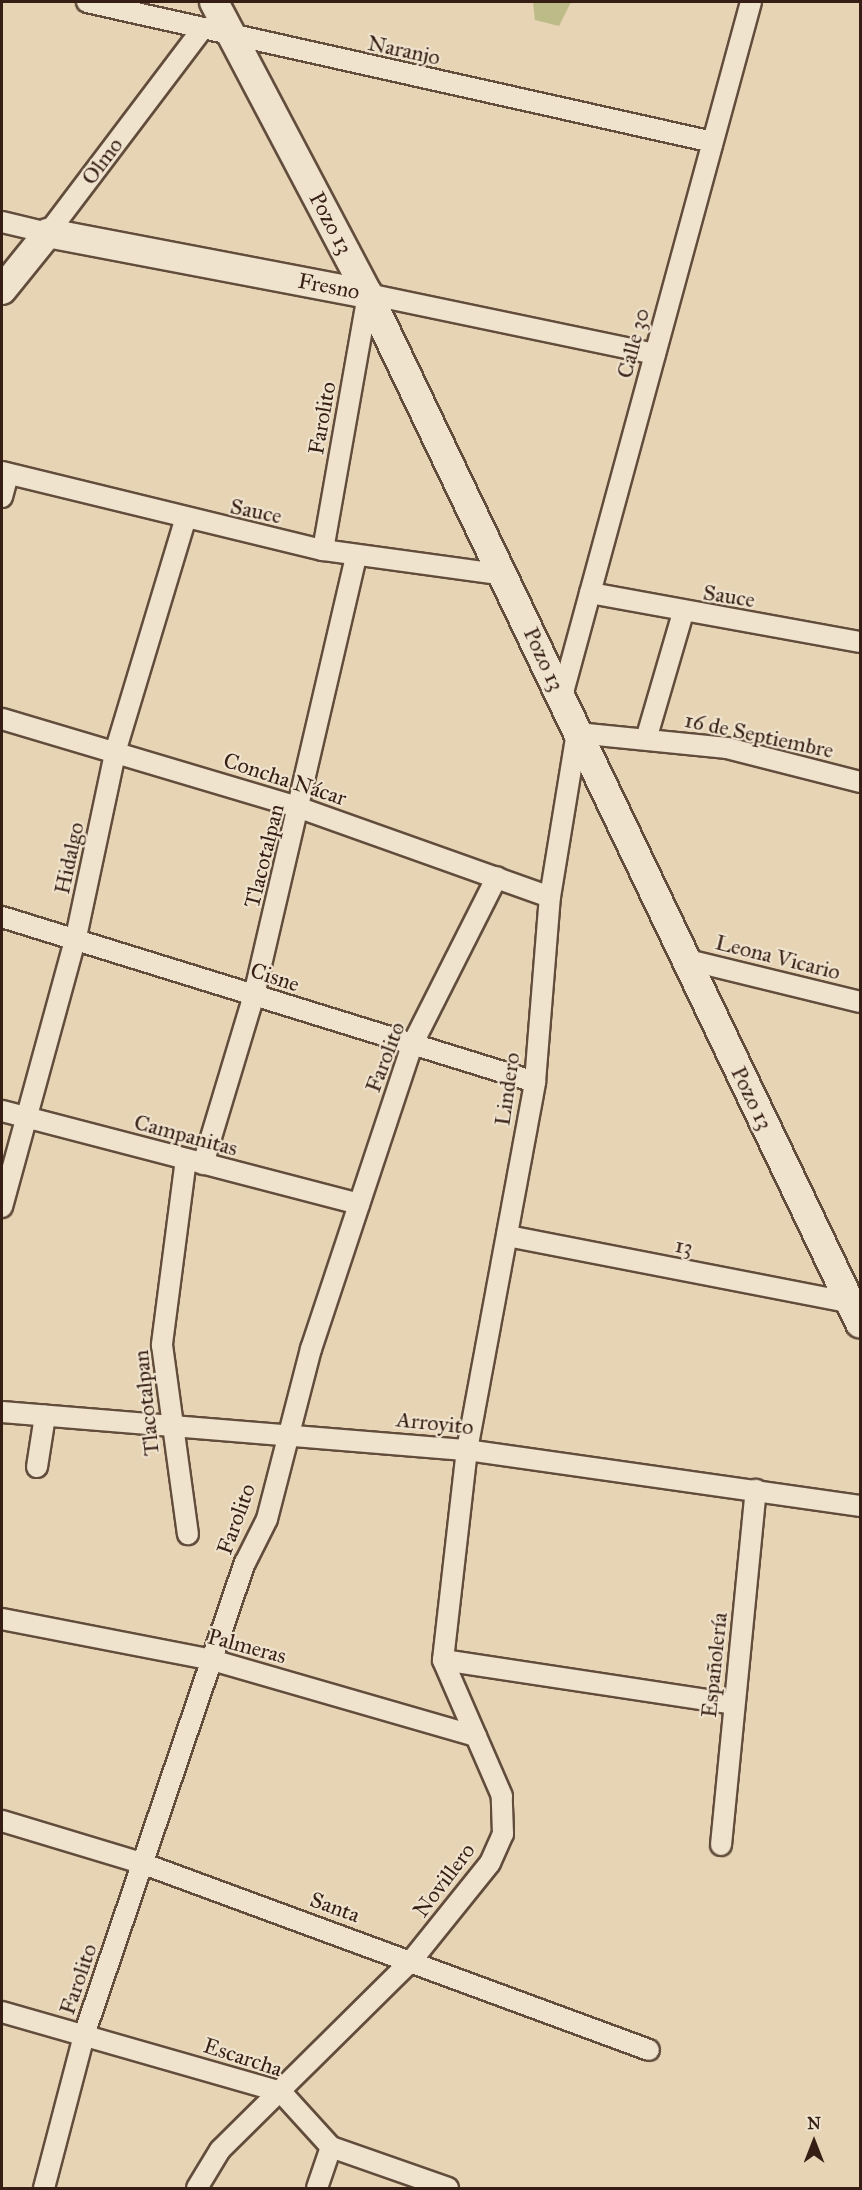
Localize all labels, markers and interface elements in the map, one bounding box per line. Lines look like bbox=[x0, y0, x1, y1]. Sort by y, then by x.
street label: Naranjo bbox=[365, 29, 443, 71]
street label: Olmo bbox=[76, 132, 128, 190]
street label: Pozo 13 bbox=[304, 187, 358, 259]
street label: Fresno bbox=[296, 267, 362, 305]
street label: Calle 30 bbox=[611, 305, 655, 381]
street label: Farolito bbox=[303, 380, 341, 456]
street label: Sauce bbox=[228, 493, 284, 529]
street label: Sauce bbox=[701, 579, 757, 613]
street label: Pozo 13 bbox=[518, 623, 570, 695]
street label: 16 de Septiembre bbox=[682, 706, 836, 764]
street label: Concha Nácar bbox=[220, 747, 350, 811]
street label: Tlacotalpan bbox=[238, 801, 290, 911]
street label: Hidalgo bbox=[49, 820, 89, 896]
street label: Leona Vicario bbox=[713, 929, 843, 985]
street label: Cisne bbox=[247, 957, 303, 997]
street label: Farolito bbox=[360, 1018, 410, 1096]
street label: Lindero bbox=[489, 1051, 525, 1127]
street label: Pozo 13 bbox=[725, 1062, 779, 1134]
street label: Campanitas bbox=[131, 1109, 241, 1161]
street label: 13 bbox=[673, 1231, 695, 1261]
street label: Tlacotalpan bbox=[127, 1349, 165, 1457]
street label: Arroyito bbox=[395, 1406, 475, 1440]
street label: Farolito bbox=[211, 1480, 261, 1558]
street label: Españolería bbox=[695, 1611, 733, 1719]
street label: Palmeras bbox=[205, 1623, 289, 1669]
street label: Novillero bbox=[407, 1838, 481, 1922]
street label: Santa bbox=[307, 1886, 363, 1928]
street label: Farolito bbox=[54, 1940, 102, 2018]
street label: Escarcha bbox=[200, 2032, 286, 2082]
north arrow bbox=[784, 2112, 844, 2172]
text: N bbox=[807, 2114, 821, 2133]

